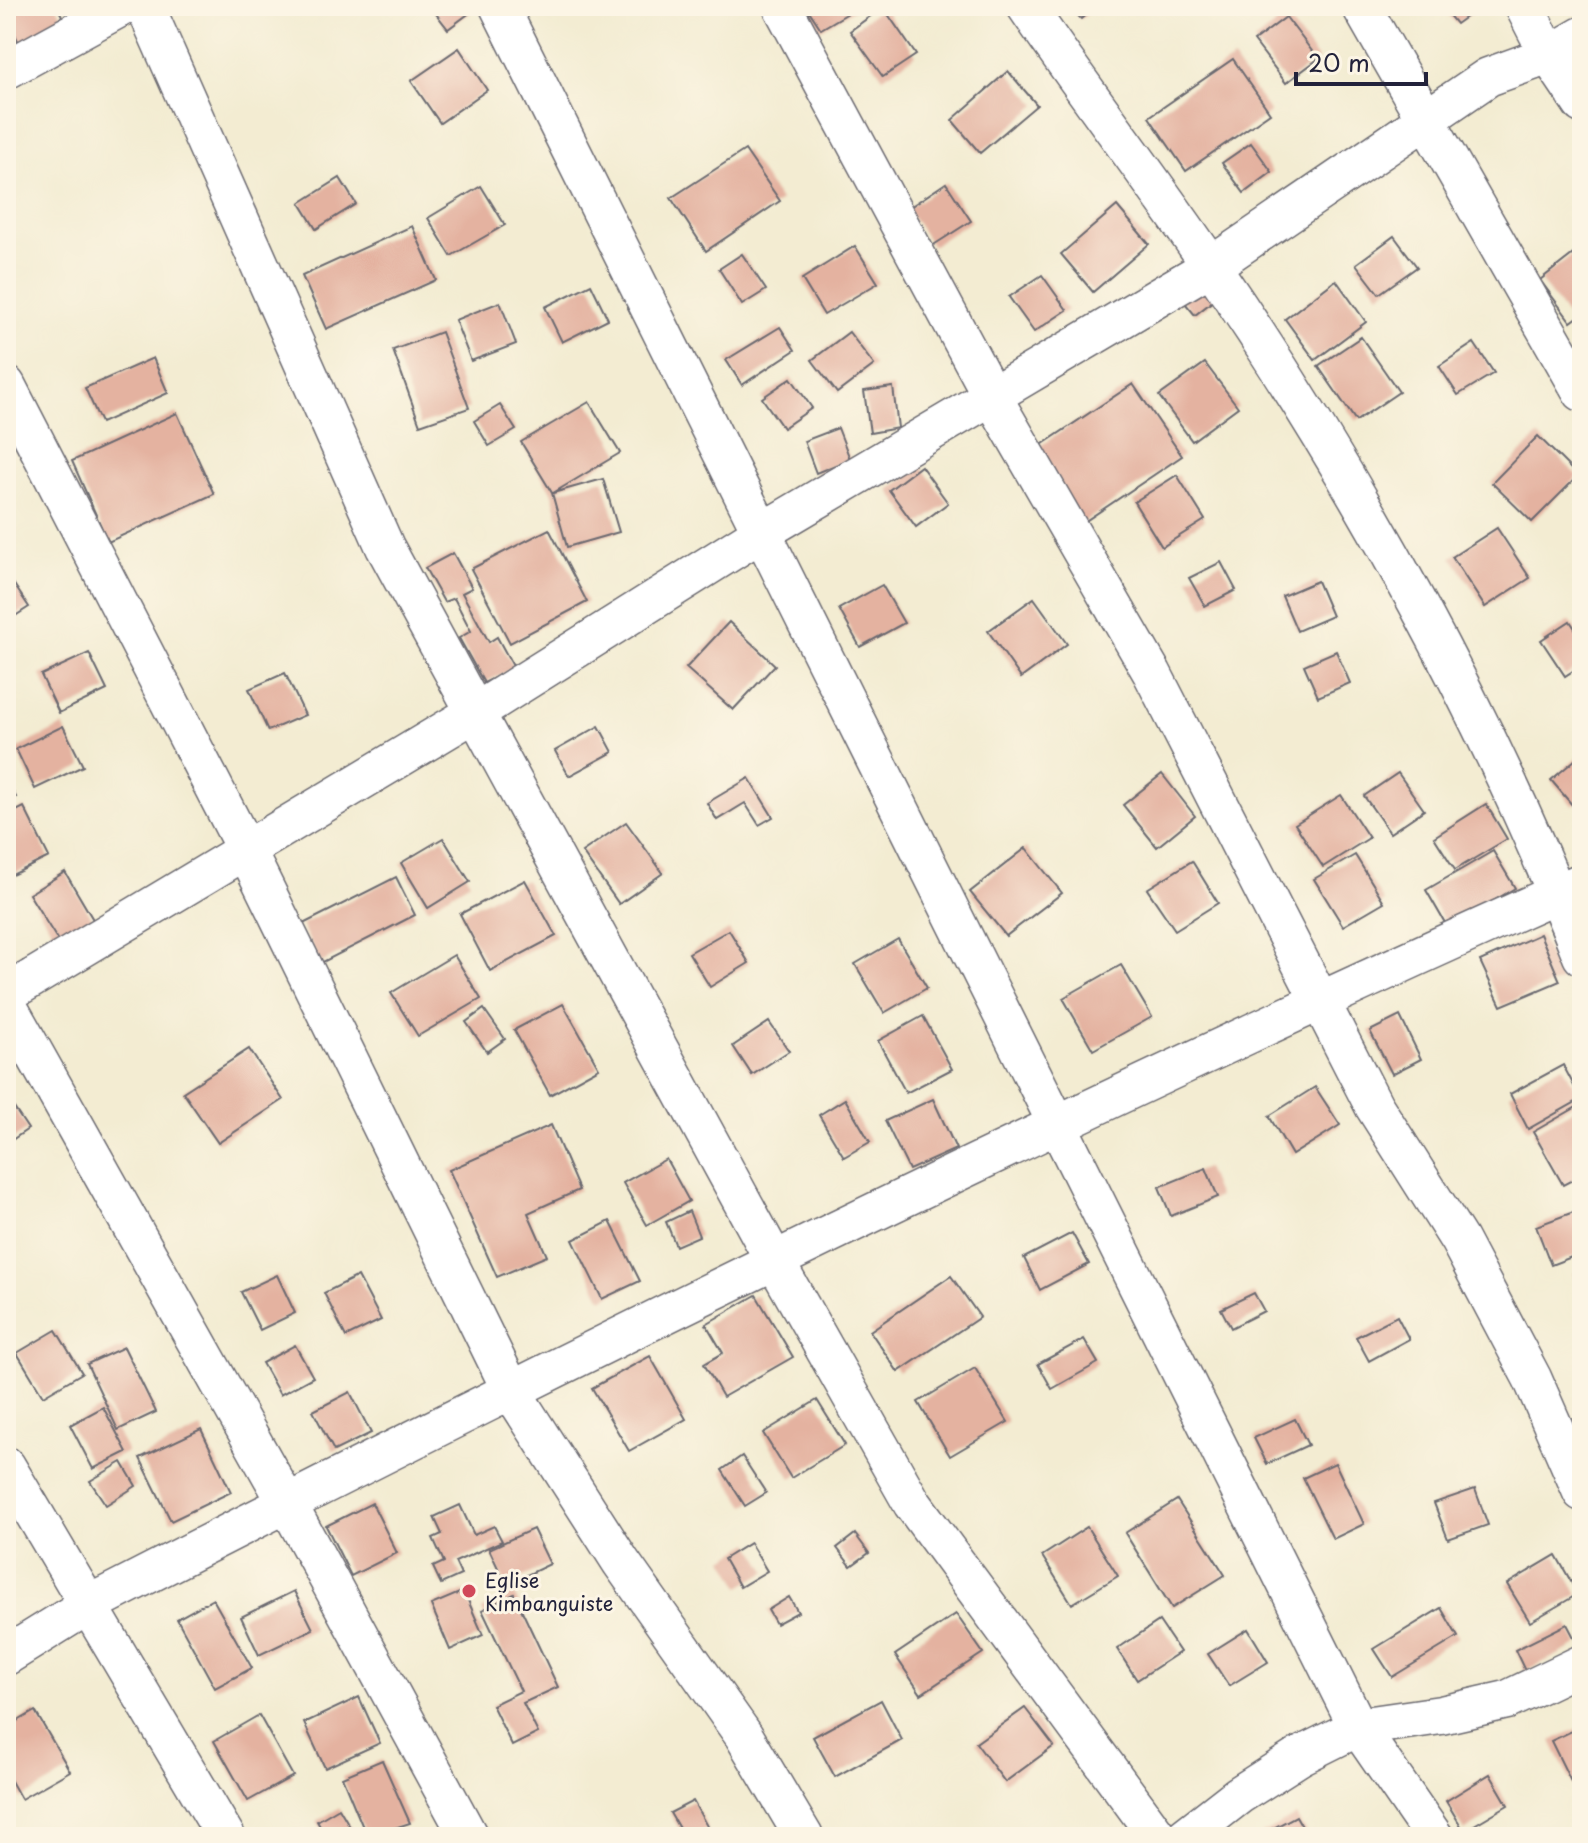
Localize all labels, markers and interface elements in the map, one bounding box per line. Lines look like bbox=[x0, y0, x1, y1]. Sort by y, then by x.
scale bar bbox=[1296, 36, 1426, 86]
text: 20 m bbox=[1308, 44, 1370, 80]
place label: Eglise Kimbanguiste bbox=[485, 1565, 613, 1618]
marker: Eglise Kimbanguiste bbox=[460, 1582, 478, 1600]

